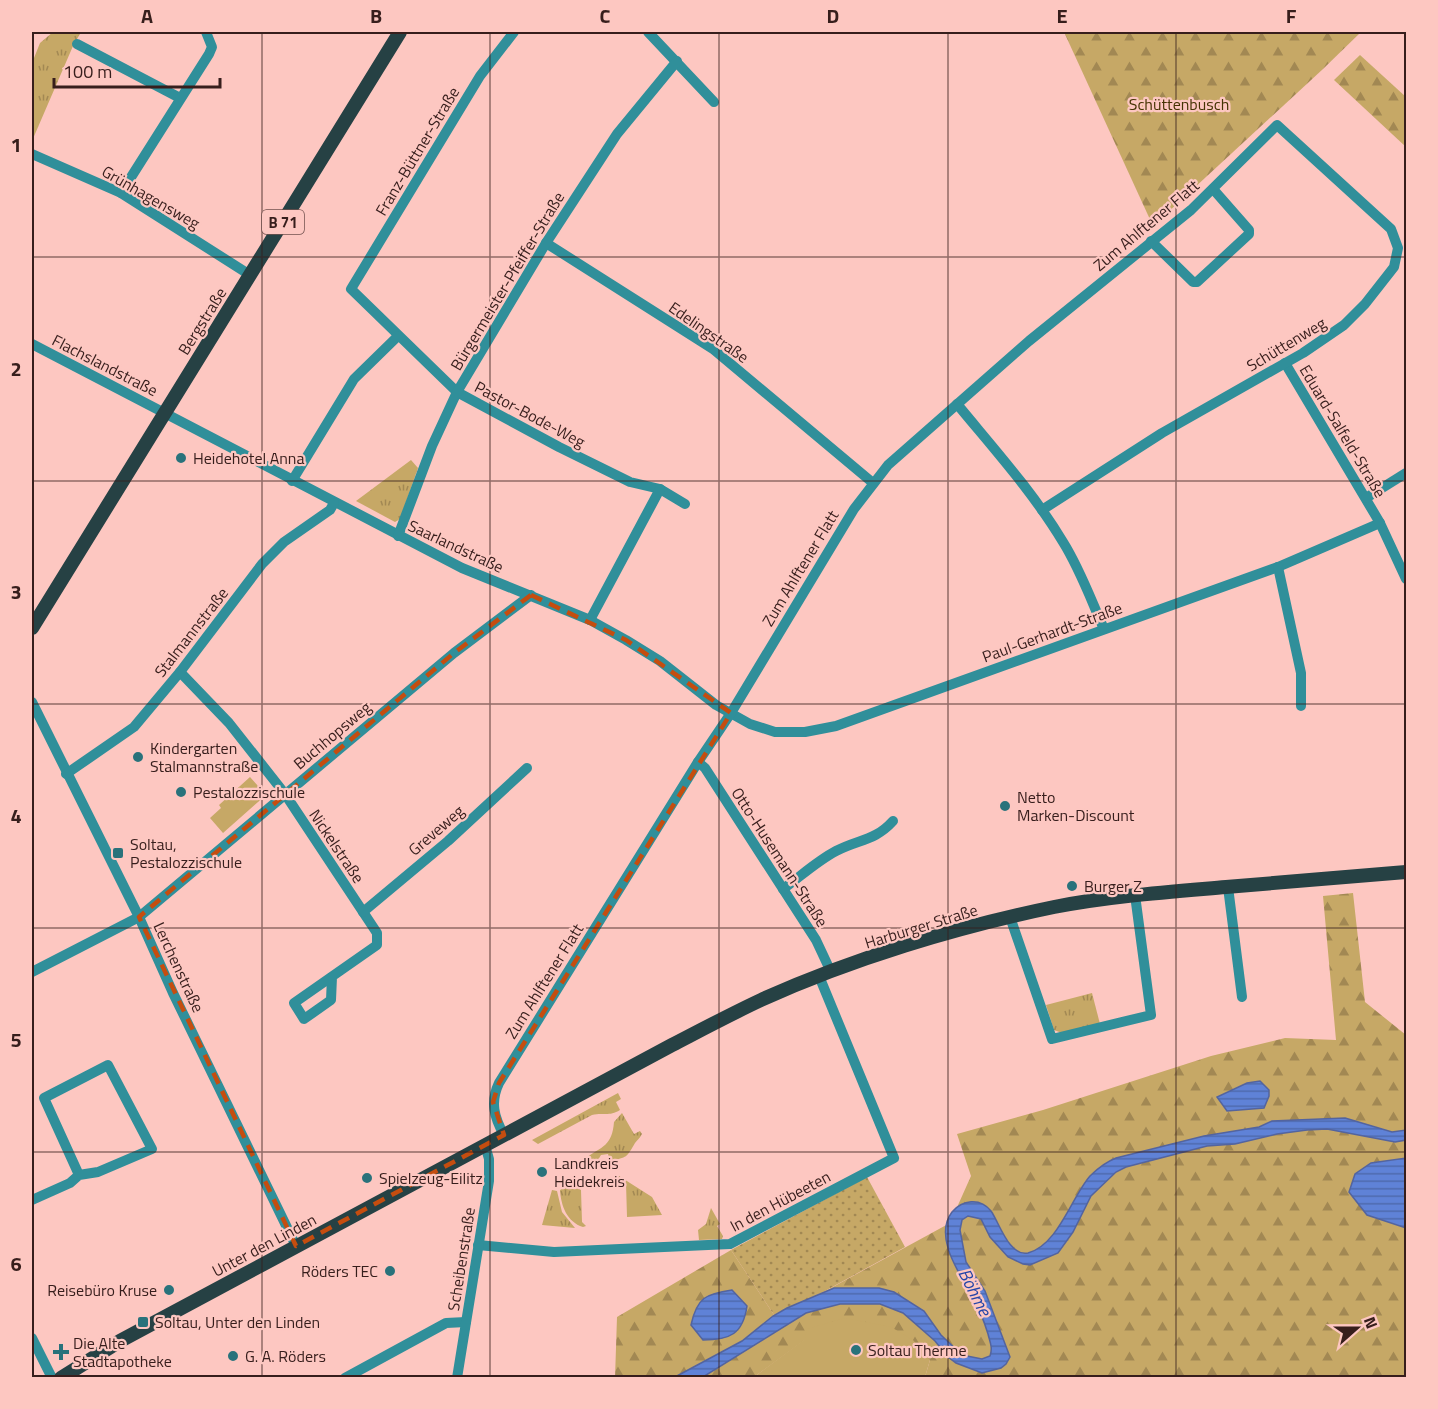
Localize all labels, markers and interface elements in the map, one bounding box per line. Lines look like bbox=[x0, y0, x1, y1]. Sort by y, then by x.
text: A bbox=[141, 0, 153, 31]
text: B bbox=[370, 0, 382, 31]
text: C bbox=[600, 0, 611, 31]
text: D bbox=[827, 0, 839, 31]
text: E bbox=[1056, 0, 1068, 31]
text: F bbox=[1286, 0, 1297, 31]
scale bar bbox=[54, 51, 220, 89]
text: 100 m bbox=[63, 58, 112, 85]
street label: Franz-Büttner-Straße bbox=[369, 82, 465, 220]
park label: Schüttenbusch bbox=[1129, 92, 1229, 116]
text: 1 bbox=[10, 129, 22, 160]
street label: Grünhagensweg bbox=[97, 159, 205, 235]
street label: Zum Ahlftener Flatt bbox=[1088, 173, 1204, 277]
street label: Bürgermeister-Pfeiffer-Straße bbox=[444, 187, 570, 375]
road number: B 71 bbox=[262, 210, 304, 234]
street label: Bergstraße bbox=[172, 283, 232, 359]
street label: Edelingstraße bbox=[664, 295, 754, 369]
street label: Schüttenweg bbox=[1242, 311, 1330, 377]
street label: Flachslandstraße bbox=[48, 328, 162, 402]
text: 2 bbox=[10, 353, 22, 384]
street label: Eduard-Salfeld-Straße bbox=[1294, 360, 1392, 502]
street label: Pastor-Bode-Weg bbox=[470, 375, 590, 453]
place label: Heidehotel Anna bbox=[193, 446, 304, 470]
marker: Heidehotel Anna bbox=[174, 451, 188, 465]
street label: Zum Ahlftener Flatt bbox=[756, 505, 844, 631]
street label: Saarlandstraße bbox=[404, 513, 508, 579]
text: 3 bbox=[10, 576, 22, 607]
street label: Stalmannstraße bbox=[148, 582, 234, 682]
street label: Paul-Gerhardt-Straße bbox=[979, 596, 1125, 668]
street label: Buchhopsweg bbox=[288, 695, 376, 775]
place label: Kindergarten Stalmannstraße bbox=[150, 736, 258, 778]
marker: Kindergarten Stalmannstraße bbox=[131, 750, 145, 764]
place label: Pestalozzischule bbox=[193, 780, 305, 804]
street label: Otto-Husemann-Straße bbox=[726, 782, 834, 932]
marker: Pestalozzischule bbox=[174, 785, 188, 799]
place label: Netto Marken-Discount bbox=[1017, 785, 1135, 827]
street label: Greveweg bbox=[403, 799, 469, 861]
marker: Netto Marken-Discount bbox=[998, 799, 1012, 813]
text: 4 bbox=[10, 800, 22, 831]
street label: Nickelstraße bbox=[303, 804, 371, 888]
place label: Soltau, Pestalozzischule bbox=[130, 832, 242, 874]
marker: Soltau, Pestalozzischule bbox=[111, 846, 125, 860]
place label: Burger Z bbox=[1084, 874, 1142, 898]
marker: Burger Z bbox=[1065, 879, 1079, 893]
street label: Harburger Straße bbox=[862, 897, 980, 955]
street label: Lerchenstraße bbox=[148, 918, 210, 1016]
street label: Zum Ahlftener Flatt bbox=[499, 918, 589, 1043]
text: 5 bbox=[10, 1024, 22, 1055]
place label: Landkreis Heidekreis bbox=[554, 1151, 625, 1193]
street label: In den Hübeeten bbox=[725, 1164, 835, 1238]
marker: Landkreis Heidekreis bbox=[535, 1165, 549, 1179]
place label: Spielzeug-Eilitz bbox=[379, 1166, 483, 1190]
marker: Spielzeug-Eilitz bbox=[360, 1171, 374, 1185]
street label: Scheibenstraße bbox=[441, 1205, 481, 1313]
street label: Unter den Linden bbox=[208, 1207, 320, 1283]
text: 6 bbox=[10, 1248, 22, 1279]
place label: Röders TEC bbox=[301, 1259, 378, 1283]
water label: Böhme bbox=[952, 1263, 999, 1322]
marker: Röders TEC bbox=[383, 1264, 397, 1278]
place label: Reisebüro Kruse bbox=[47, 1278, 157, 1302]
marker: Reisebüro Kruse bbox=[162, 1283, 176, 1297]
north arrow bbox=[1327, 1298, 1387, 1358]
place label: Soltau, Unter den Linden bbox=[155, 1310, 320, 1334]
text: N bbox=[1358, 1313, 1384, 1332]
marker: Soltau, Unter den Linden bbox=[136, 1315, 150, 1329]
place label: Die Alte Stadtapotheke bbox=[73, 1331, 172, 1373]
place label: Soltau Therme bbox=[868, 1338, 967, 1362]
marker: Soltau Therme bbox=[849, 1343, 863, 1357]
place label: G. A. Röders bbox=[245, 1344, 326, 1368]
marker: Die Alte Stadtapotheke bbox=[54, 1345, 68, 1359]
marker: G. A. Röders bbox=[226, 1349, 240, 1363]

